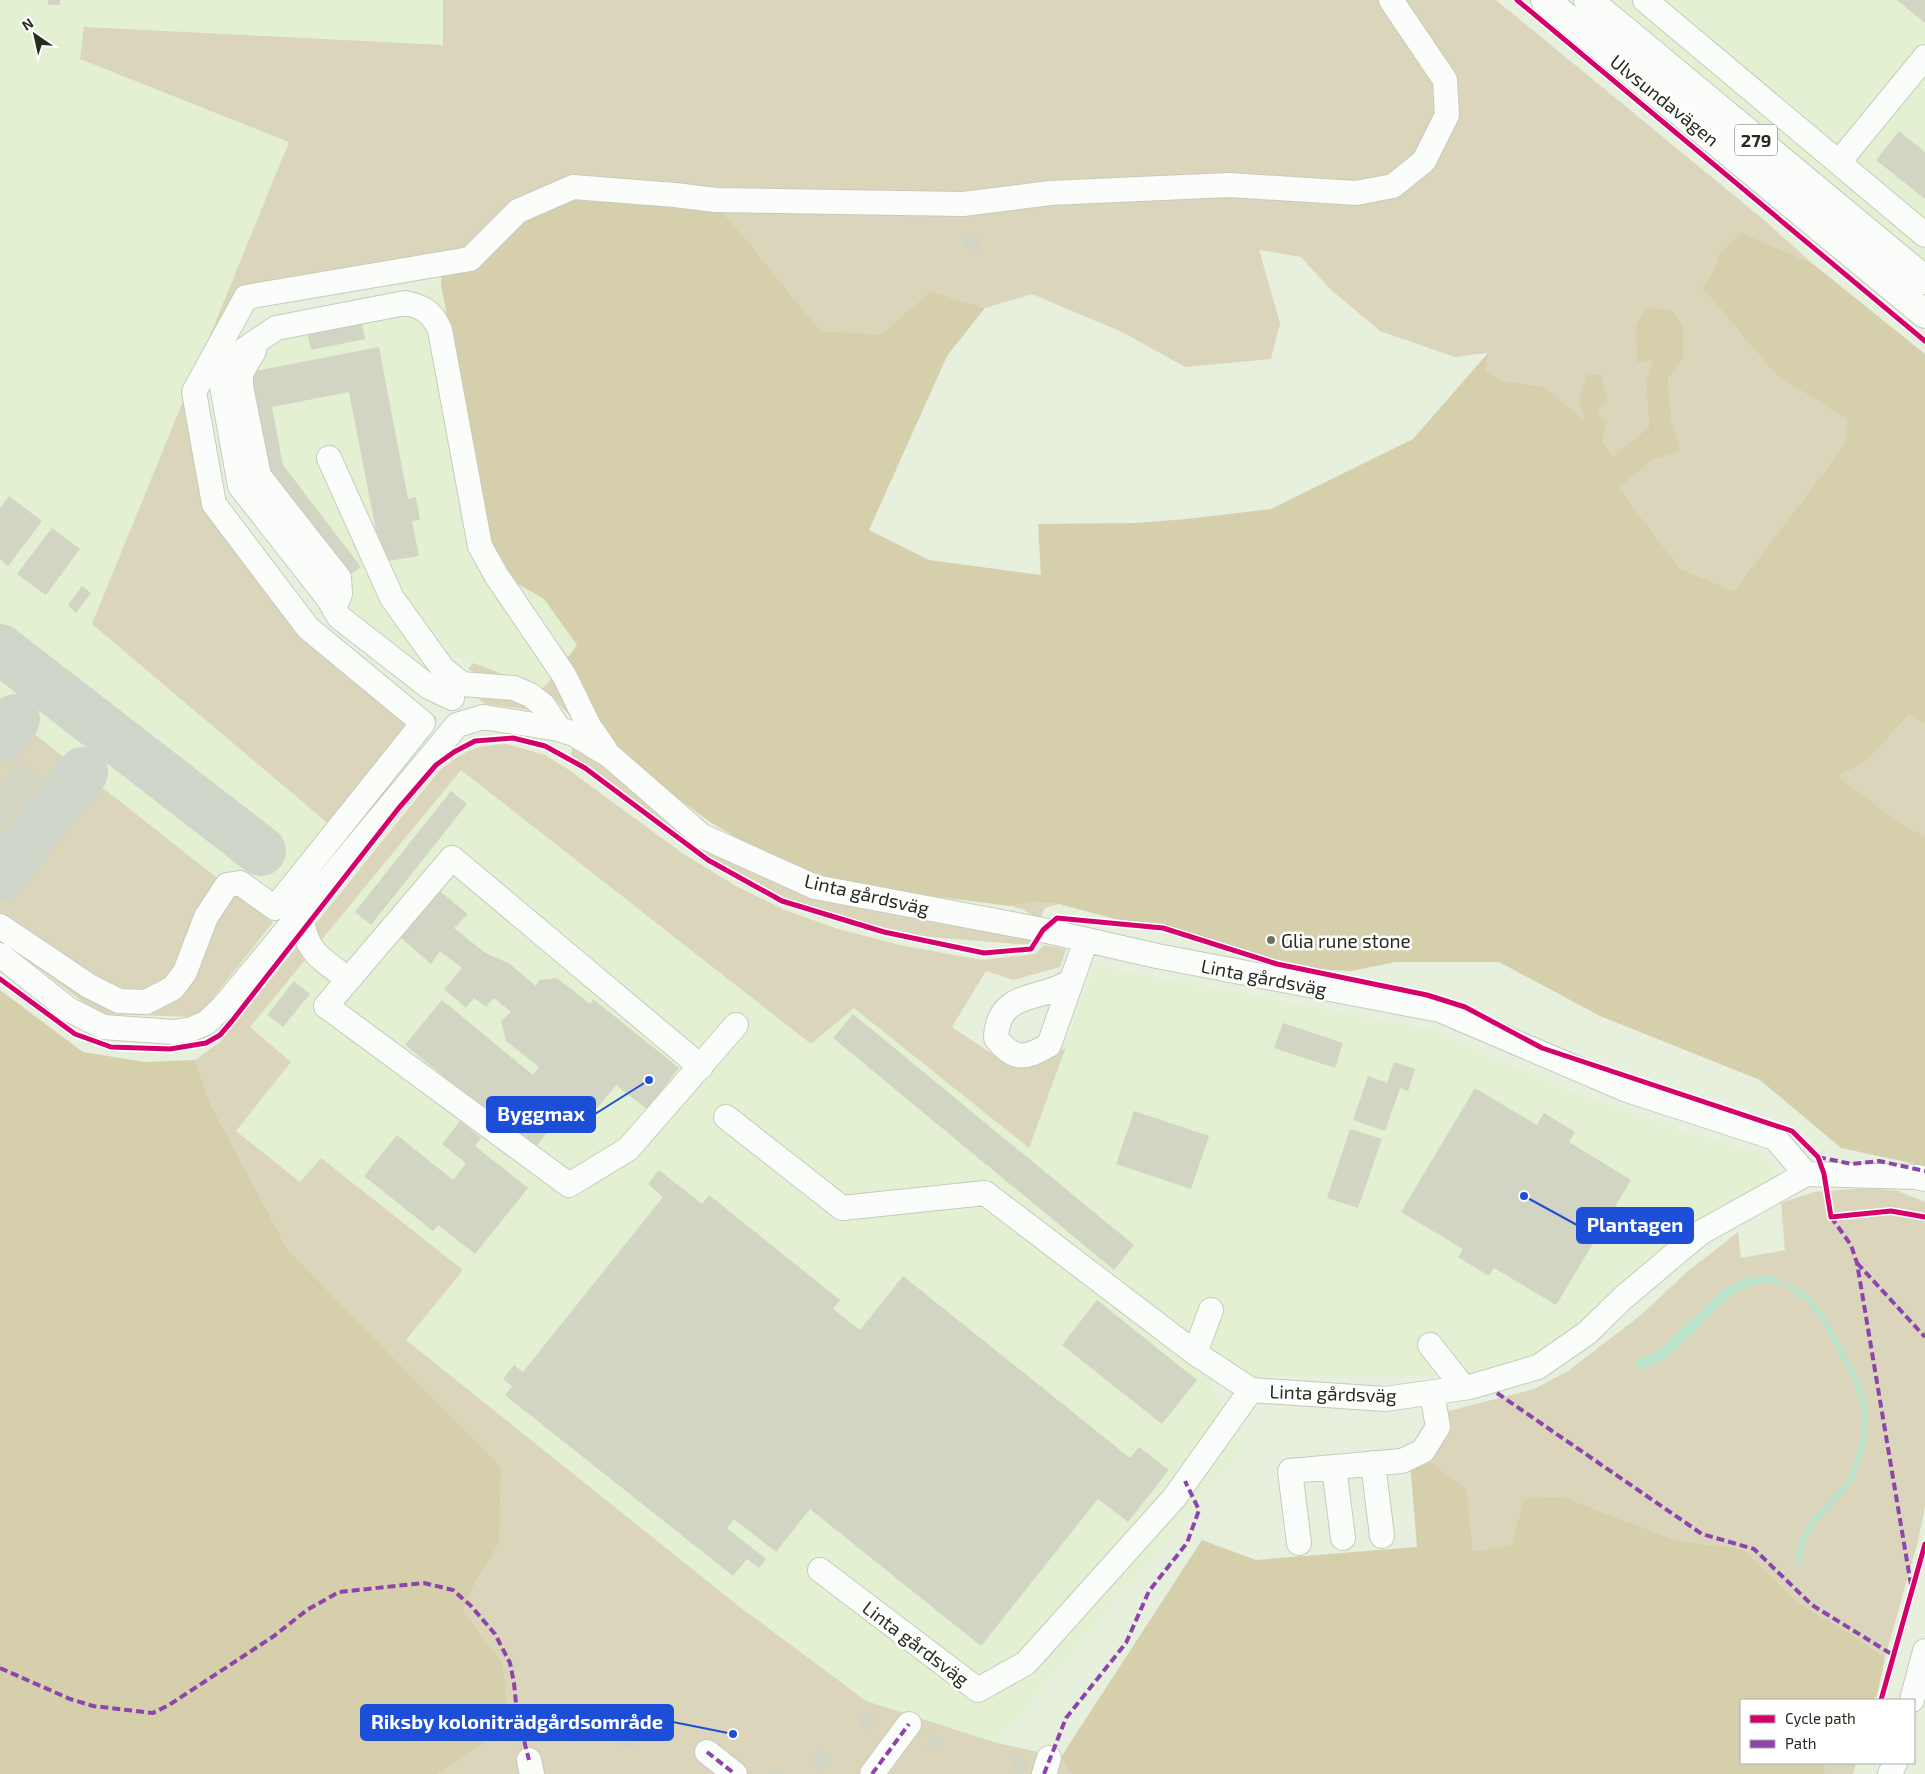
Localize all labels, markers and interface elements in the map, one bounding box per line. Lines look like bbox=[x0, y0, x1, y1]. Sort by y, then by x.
north arrow bbox=[10, 10, 60, 60]
text: N bbox=[19, 14, 36, 34]
street label: Ulvsundavägen bbox=[1606, 49, 1724, 151]
road number: 279 bbox=[1735, 124, 1777, 156]
street label: Linta gårdsväg bbox=[802, 868, 932, 920]
place label: Glia rune stone bbox=[1281, 929, 1411, 952]
marker: Glia rune stone bbox=[1265, 934, 1277, 946]
street label: Linta gårdsväg bbox=[1199, 954, 1329, 1001]
callout: Byggmax bbox=[487, 1097, 595, 1132]
text: Byggmax bbox=[497, 1101, 585, 1126]
callout: Plantagen bbox=[1577, 1208, 1693, 1243]
text: Plantagen bbox=[1587, 1212, 1683, 1236]
street label: Linta gårdsväg bbox=[1269, 1379, 1397, 1407]
street label: Linta gårdsväg bbox=[858, 1596, 974, 1691]
legend bbox=[1740, 1699, 1915, 1764]
callout: Riksby koloniträdgårdsområde bbox=[361, 1705, 673, 1740]
text: Riksby koloniträdgårdsområde bbox=[371, 1709, 663, 1734]
text: Cycle path bbox=[1785, 1709, 1856, 1727]
text: Path bbox=[1785, 1734, 1816, 1752]

